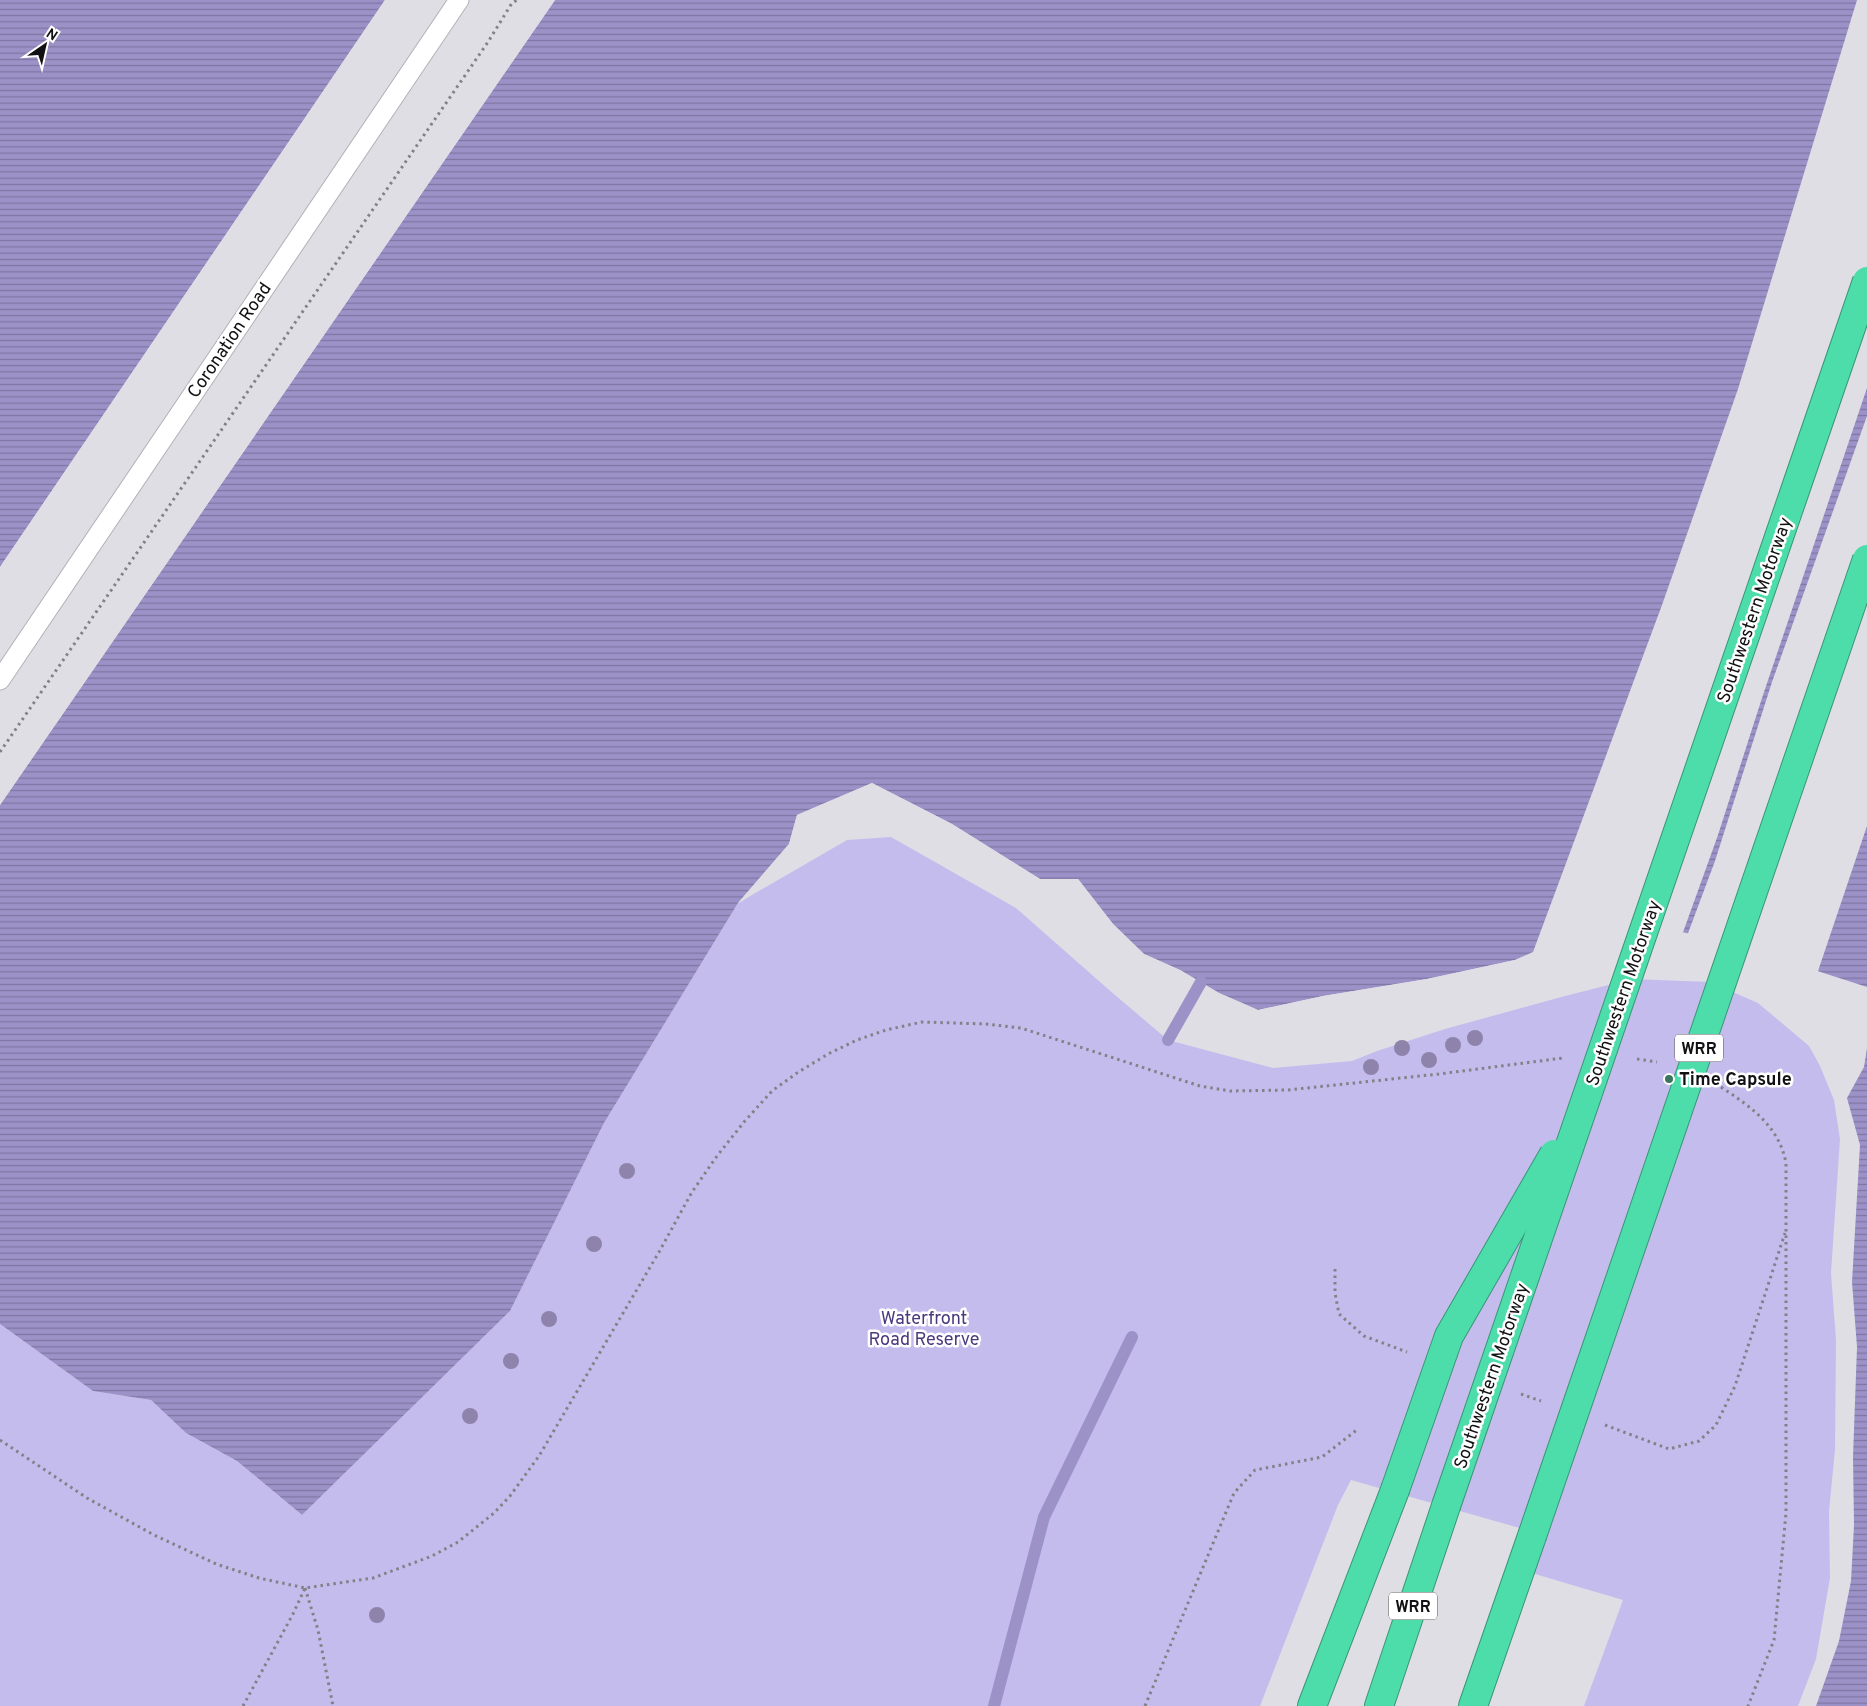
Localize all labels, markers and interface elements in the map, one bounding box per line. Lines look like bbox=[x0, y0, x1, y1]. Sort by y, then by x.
north arrow bbox=[20, 20, 70, 70]
text: N bbox=[43, 26, 60, 45]
street label: Coronation Road bbox=[183, 279, 277, 403]
street label: Southwestern Motorway bbox=[1713, 515, 1798, 706]
street label: Southwestern Motorway bbox=[1582, 898, 1667, 1089]
road number: WRR bbox=[1675, 1034, 1723, 1062]
place label: Time Capsule bbox=[1679, 1069, 1792, 1092]
marker: Time Capsule bbox=[1663, 1073, 1675, 1085]
street label: Southwestern Motorway bbox=[1450, 1281, 1535, 1472]
park label: Waterfront Road Reserve bbox=[868, 1308, 980, 1352]
road number: WRR bbox=[1389, 1592, 1437, 1620]

